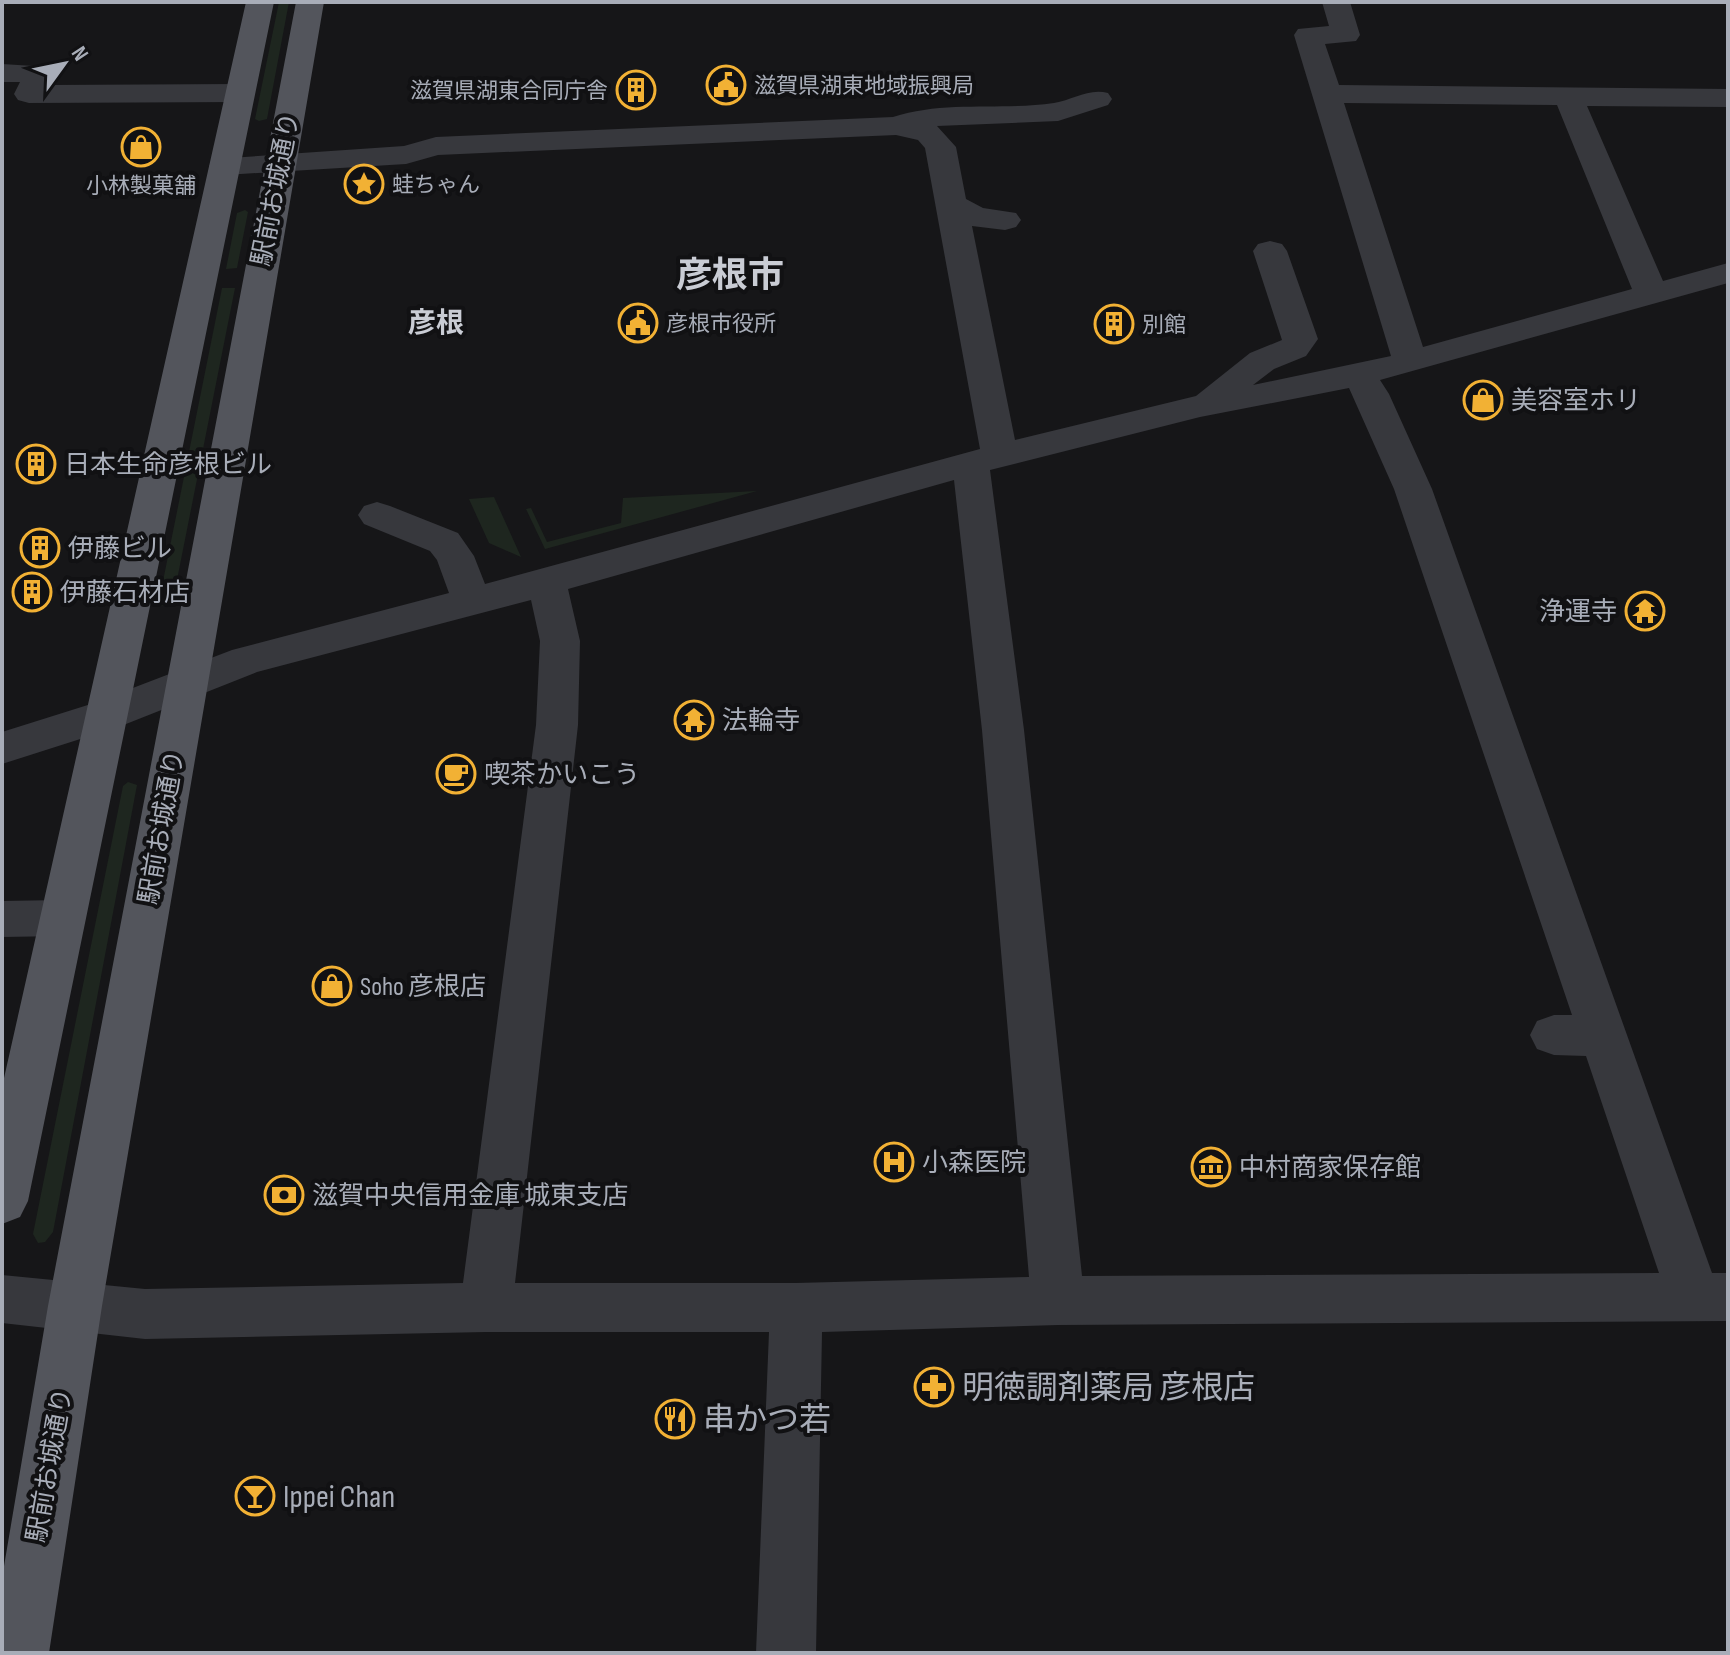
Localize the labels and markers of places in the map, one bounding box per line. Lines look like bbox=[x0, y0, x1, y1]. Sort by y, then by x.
public building icon: 滋賀県湖東地域振興局 bbox=[705, 64, 747, 106]
building icon: 滋賀県湖東合同庁舎 bbox=[615, 69, 657, 111]
place label: 滋賀県湖東地域振興局 bbox=[754, 73, 974, 100]
place label: 滋賀県湖東合同庁舎 bbox=[410, 78, 608, 105]
shop icon: 小林製菓舗 bbox=[120, 126, 162, 168]
place icon: 蛙ちゃん bbox=[343, 163, 385, 205]
place label: 蛙ちゃん bbox=[392, 172, 480, 199]
place label: 小林製菓舗 bbox=[86, 173, 196, 200]
public building icon: 彦根市役所 bbox=[617, 302, 659, 344]
building icon: 別館 bbox=[1093, 303, 1135, 345]
place label: 彦根市役所 bbox=[666, 311, 776, 338]
place label: 別館 bbox=[1142, 312, 1186, 339]
shop icon: 美容室ホリ bbox=[1462, 379, 1504, 421]
place label: 美容室ホリ bbox=[1511, 386, 1641, 417]
building icon: 日本生命彦根ビル bbox=[15, 443, 57, 485]
place label: 日本生命彦根ビル bbox=[64, 450, 272, 481]
building icon: 伊藤ビル bbox=[19, 527, 61, 569]
place label: 伊藤ビル bbox=[68, 534, 172, 565]
building icon: 伊藤石材店 bbox=[11, 571, 53, 613]
place label: 伊藤石材店 bbox=[60, 578, 190, 609]
temple icon: 浄運寺 bbox=[1624, 590, 1666, 632]
place label: 浄運寺 bbox=[1539, 597, 1617, 628]
temple icon: 法輪寺 bbox=[673, 699, 715, 741]
place label: 法輪寺 bbox=[722, 706, 800, 737]
cafe icon: 喫茶かいこう bbox=[435, 753, 477, 795]
place label: 喫茶かいこう bbox=[484, 760, 640, 791]
shop icon: Soho 彦根店 bbox=[311, 965, 353, 1007]
place label: Soho 彦根店 bbox=[360, 972, 486, 1003]
hospital icon: 小森医院 bbox=[873, 1141, 915, 1183]
museum icon: 中村商家保存館 bbox=[1190, 1146, 1232, 1188]
place label: 小森医院 bbox=[922, 1148, 1026, 1179]
place label: 中村商家保存館 bbox=[1239, 1153, 1421, 1184]
bank icon: 滋賀中央信用金庫 城東支店 bbox=[263, 1174, 305, 1216]
place label: 滋賀中央信用金庫 城東支店 bbox=[312, 1181, 628, 1212]
pharmacy icon: 明徳調剤薬局 彦根店 bbox=[913, 1366, 955, 1408]
place label: 明徳調剤薬局 彦根店 bbox=[962, 1369, 1255, 1408]
restaurant icon: 串かつ若 bbox=[654, 1398, 696, 1440]
place label: 串かつ若 bbox=[703, 1401, 831, 1440]
bar icon: Ippei Chan bbox=[234, 1475, 276, 1517]
place label: Ippei Chan bbox=[283, 1478, 395, 1517]

